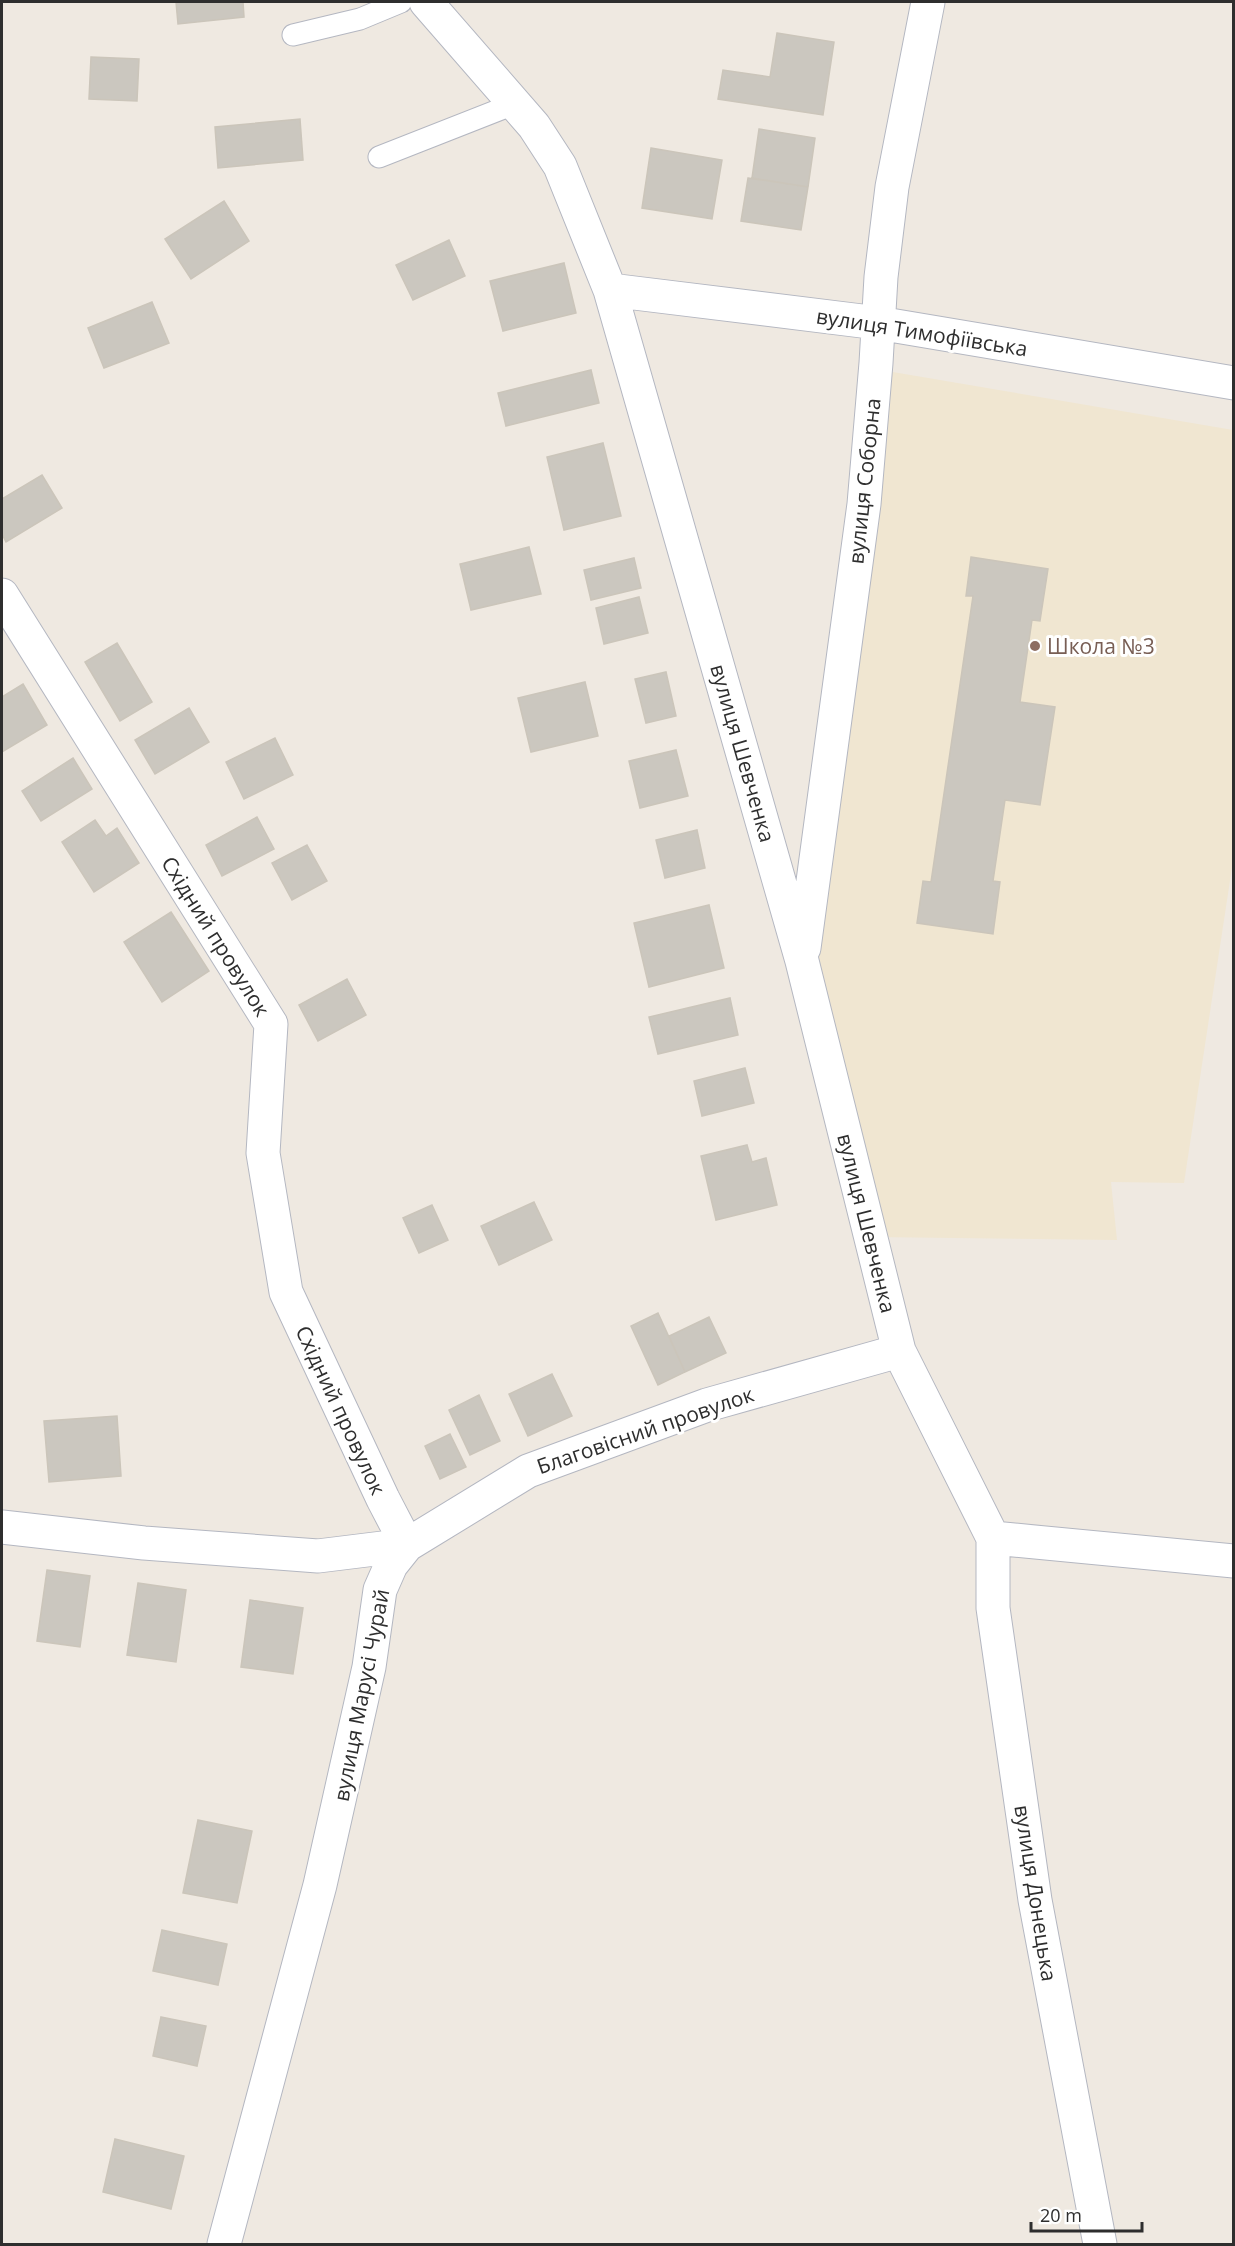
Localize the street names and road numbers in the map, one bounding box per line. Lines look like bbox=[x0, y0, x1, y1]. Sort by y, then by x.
street label: вулиця Тимофіївська bbox=[814, 301, 1030, 363]
street label: вулиця Соборна bbox=[841, 397, 887, 565]
street label: вулиця Шевченка bbox=[704, 661, 782, 845]
street label: Східний провулок bbox=[155, 851, 277, 1021]
street label: вулиця Шевченка bbox=[831, 1130, 903, 1316]
street label: Східний провулок bbox=[290, 1321, 393, 1499]
street label: Благовісний провулок bbox=[533, 1380, 757, 1480]
street label: вулиця Марусі Чурай bbox=[327, 1586, 395, 1804]
street label: вулиця Донецька bbox=[1008, 1803, 1064, 1983]

